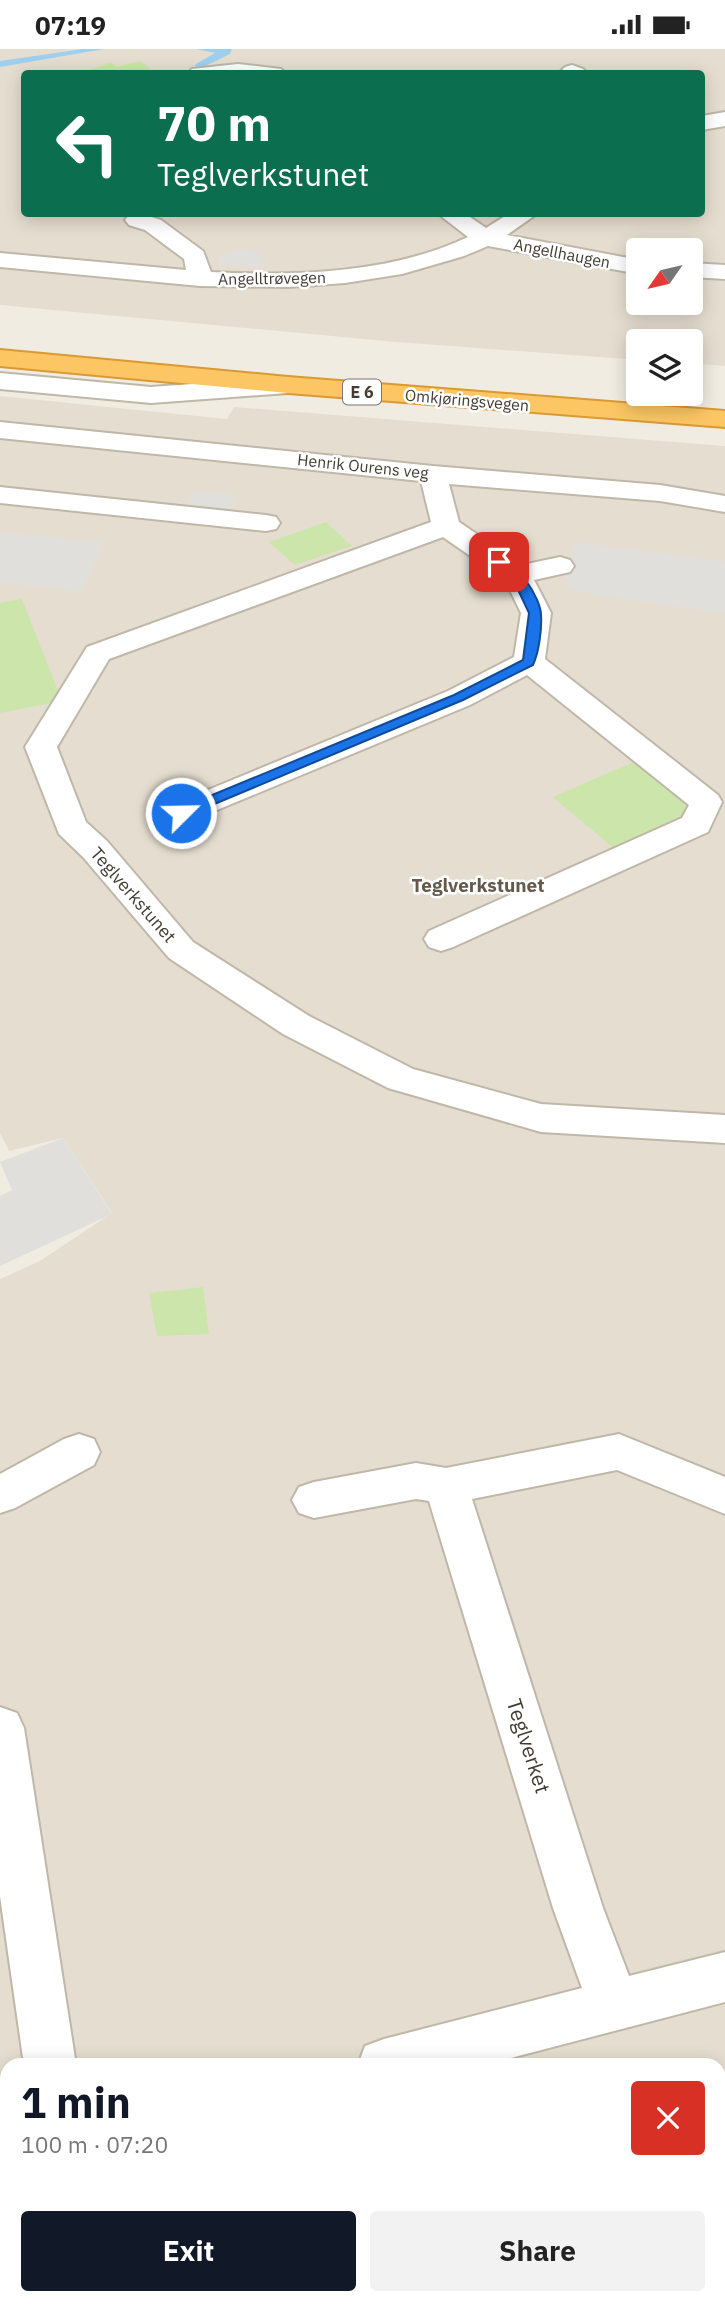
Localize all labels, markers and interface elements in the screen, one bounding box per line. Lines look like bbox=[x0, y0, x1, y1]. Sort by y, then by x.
text: 07:19 bbox=[35, 8, 106, 42]
text: 70 m bbox=[157, 91, 271, 154]
icon: left bbox=[42, 98, 133, 189]
text: Teglverkstunet bbox=[157, 153, 369, 195]
street label: Angellhaugen bbox=[512, 234, 612, 272]
north arrow bbox=[626, 238, 704, 315]
map controls bbox=[626, 238, 703, 406]
street label: Angelltrøvegen bbox=[218, 267, 326, 289]
button: layers bbox=[626, 329, 703, 406]
road number: E 6 bbox=[343, 379, 381, 405]
street label: Omkjøringsvegen bbox=[404, 385, 530, 415]
street label: Henrik Ourens veg bbox=[296, 449, 430, 483]
pin bbox=[469, 532, 529, 592]
icon: arrive bbox=[480, 543, 518, 581]
position arrow bbox=[144, 776, 218, 850]
street label: Teglverkstunet bbox=[86, 842, 181, 947]
district label: Teglverkstunet bbox=[411, 873, 545, 897]
street label: Teglverket bbox=[501, 1695, 557, 1797]
text: 1 min bbox=[21, 2075, 131, 2130]
button: close bbox=[631, 2081, 705, 2155]
text: 100 m · 07:20 bbox=[21, 2129, 168, 2159]
button: Exit bbox=[21, 2211, 356, 2291]
button: Share bbox=[370, 2211, 705, 2291]

